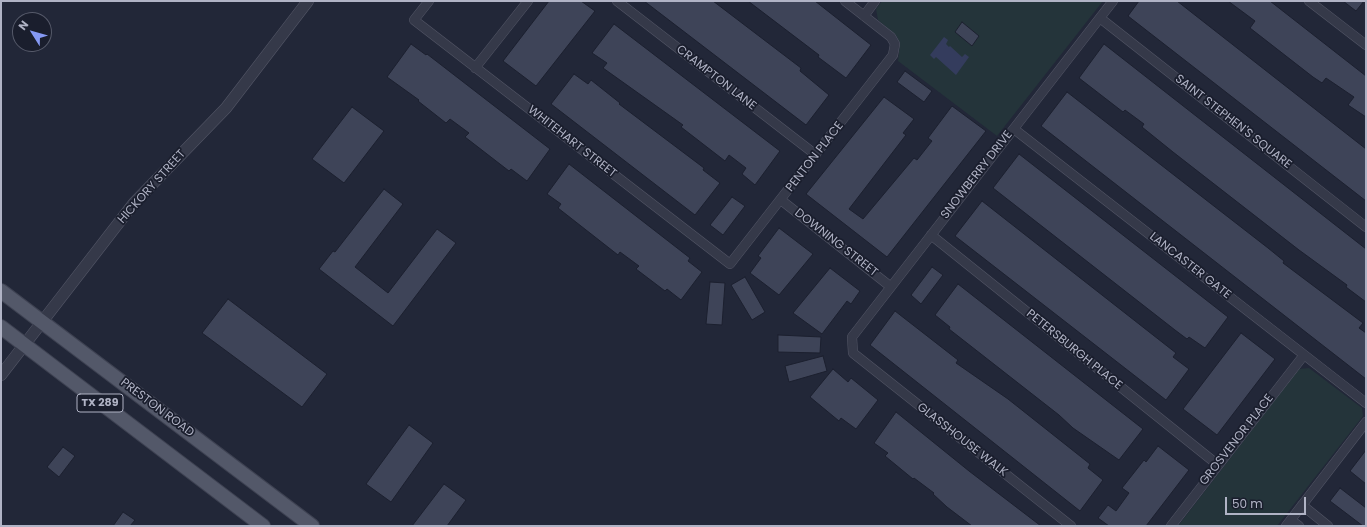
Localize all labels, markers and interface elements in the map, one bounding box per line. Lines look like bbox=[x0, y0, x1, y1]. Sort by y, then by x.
north arrow bbox=[12, 12, 52, 52]
text: N bbox=[14, 17, 32, 34]
street label: CRAMPTON LANE bbox=[673, 42, 759, 114]
street label: SAINT STEPHEN'S SQUARE bbox=[1172, 72, 1294, 172]
street label: WHITEHART STREET bbox=[525, 103, 619, 181]
street label: PENTON PLACE bbox=[783, 119, 847, 195]
street label: SNOWBERRY DRIVE bbox=[938, 128, 1016, 222]
street label: HICKORY STREET bbox=[115, 147, 189, 227]
street label: DOWNING STREET bbox=[792, 206, 880, 280]
street label: LANCASTER GATE bbox=[1146, 230, 1234, 302]
street label: PETERSBURGH PLACE bbox=[1023, 307, 1125, 393]
street label: PRESTON ROAD bbox=[117, 376, 197, 440]
street label: GROSVENOR PLACE bbox=[1197, 392, 1277, 488]
road number: TX 289 bbox=[77, 394, 123, 412]
street label: GLASSHOUSE WALK bbox=[914, 400, 1010, 480]
scale bar bbox=[1227, 489, 1308, 515]
text: 50 m bbox=[1232, 495, 1263, 512]

